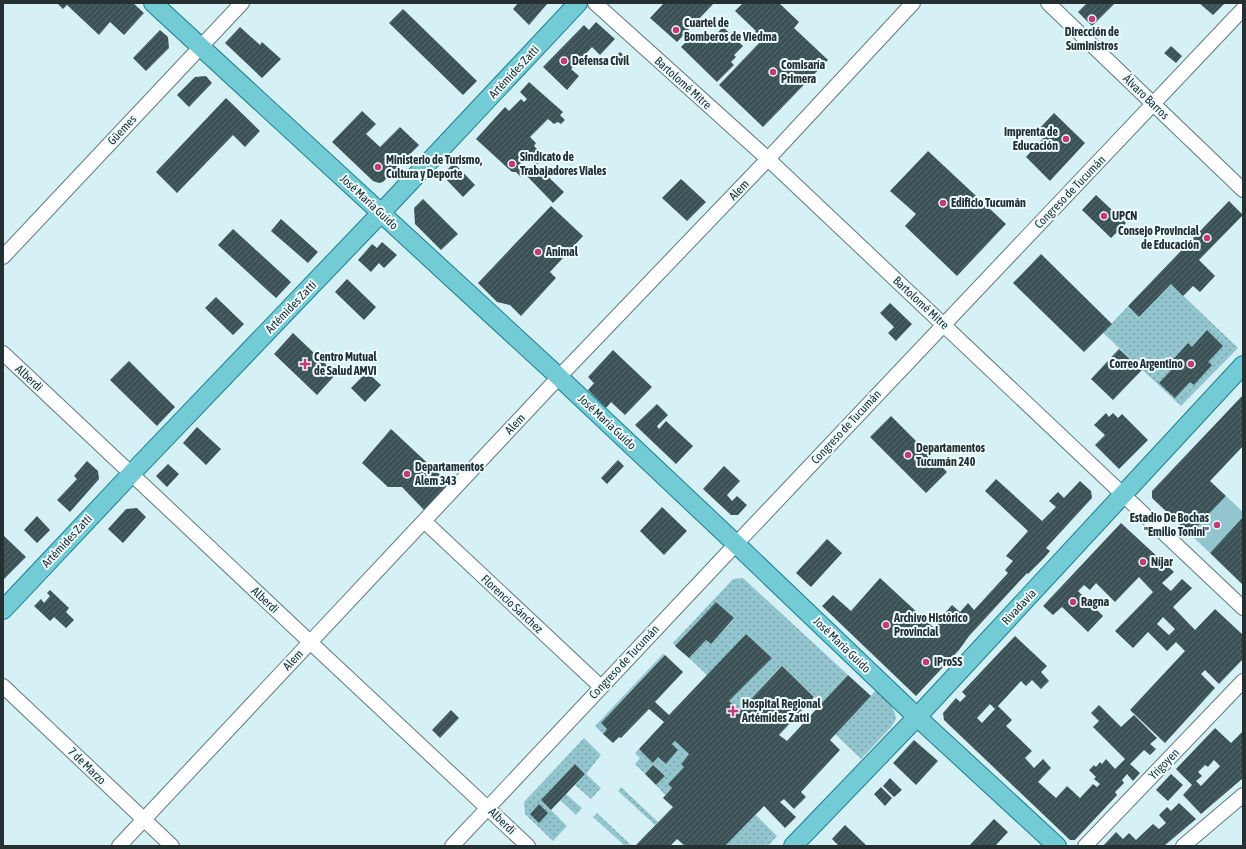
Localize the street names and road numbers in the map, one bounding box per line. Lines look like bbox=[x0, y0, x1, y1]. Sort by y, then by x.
street label: Artémides Zatti bbox=[486, 43, 542, 101]
street label: Bartolomé Mitre bbox=[652, 54, 714, 112]
street label: Álvaro Barros bbox=[1120, 72, 1172, 122]
street label: Güemes bbox=[105, 112, 139, 148]
street label: Congreso de Tucumán bbox=[1032, 153, 1108, 231]
street label: José María Guido bbox=[337, 172, 401, 233]
street label: Alem bbox=[726, 177, 752, 203]
street label: Bartolomé Mitre bbox=[890, 274, 952, 332]
street label: Artémides Zatti bbox=[263, 278, 319, 336]
street label: Alberdi bbox=[12, 362, 46, 394]
street label: Congreso de Tucumán bbox=[808, 387, 884, 467]
street label: José María Guido bbox=[575, 392, 639, 453]
street label: Alem bbox=[502, 411, 528, 437]
street label: Artémides Zatti bbox=[39, 512, 95, 570]
street label: Florencio Sánchez bbox=[478, 572, 546, 637]
street label: Alberdi bbox=[248, 584, 282, 616]
street label: Rivadavia bbox=[999, 586, 1039, 628]
street label: José María Guido bbox=[810, 614, 874, 676]
street label: Congreso de Tucumán bbox=[586, 622, 662, 702]
street label: Alem bbox=[280, 647, 306, 673]
street label: 7 de Marzo bbox=[65, 745, 109, 788]
street label: Yrigoyen bbox=[1146, 746, 1182, 782]
street label: Alberdi bbox=[486, 805, 518, 837]

